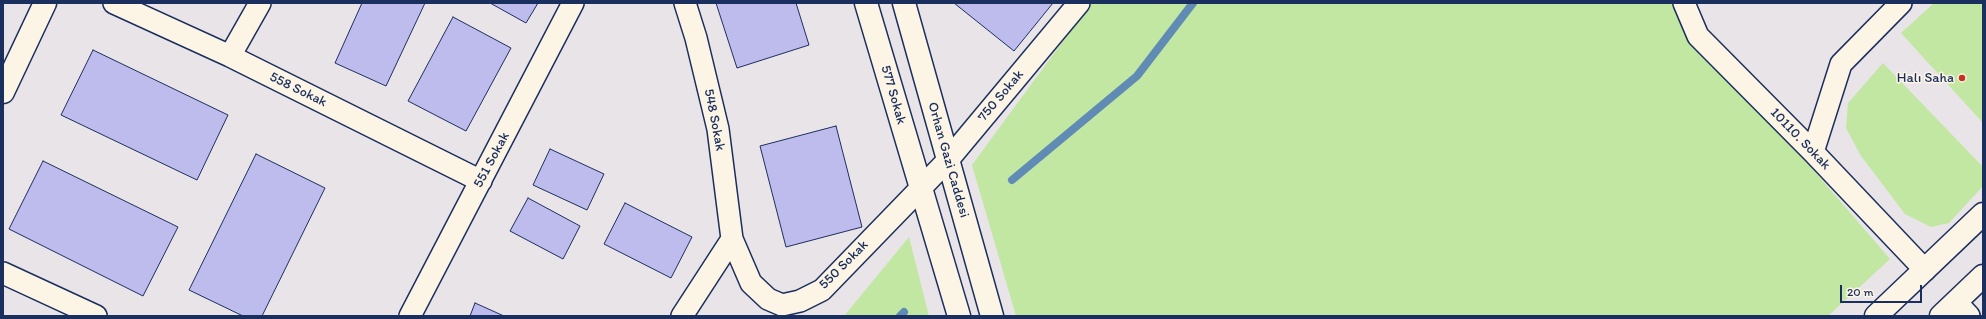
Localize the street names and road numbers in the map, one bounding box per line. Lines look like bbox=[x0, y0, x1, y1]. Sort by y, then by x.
street label: 577 Sokak bbox=[877, 64, 909, 126]
street label: 750 Sokak bbox=[975, 67, 1027, 125]
street label: 558 Sokak bbox=[267, 69, 329, 111]
street label: 548 Sokak bbox=[700, 88, 728, 152]
street label: Orhan Gazi Caddesi bbox=[923, 100, 973, 220]
street label: 10110. Sokak bbox=[1766, 105, 1834, 173]
street label: 551 Sokak bbox=[470, 129, 514, 191]
street label: 550 Sokak bbox=[816, 237, 872, 293]

